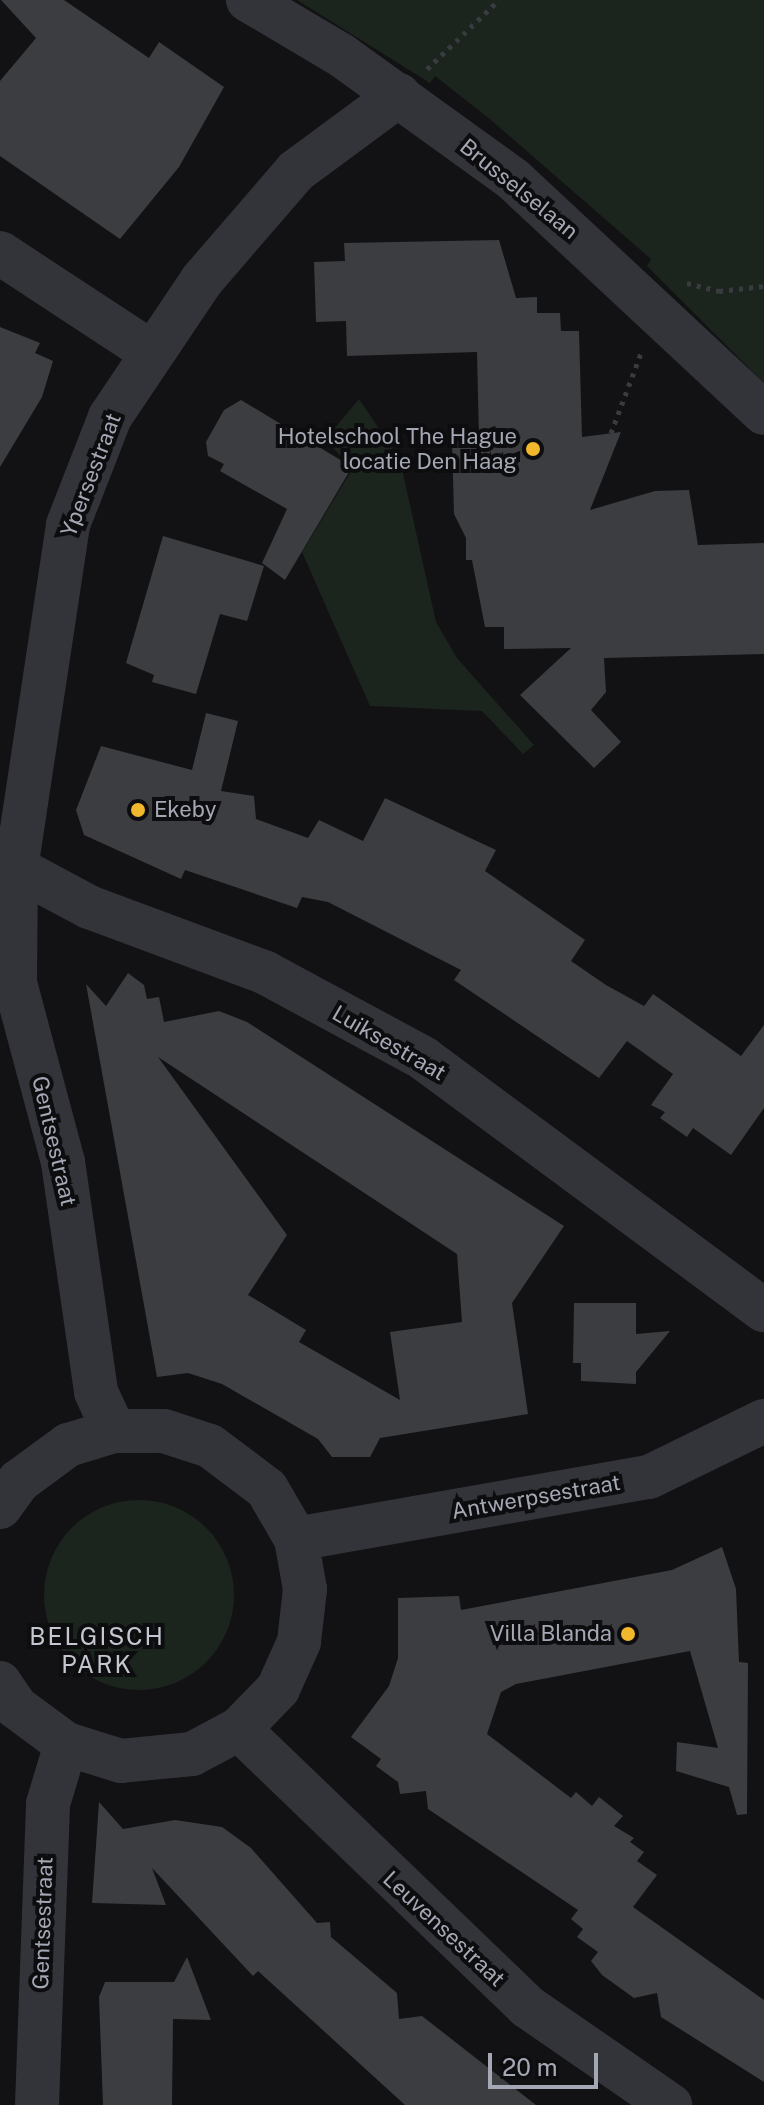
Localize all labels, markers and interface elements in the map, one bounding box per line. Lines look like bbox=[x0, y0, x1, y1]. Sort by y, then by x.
street label: Brusselselaan bbox=[455, 133, 583, 245]
street label: Ypersestraat bbox=[55, 409, 127, 541]
place label: Hotelschool The Hague locatie Den Haag bbox=[278, 423, 517, 474]
marker: Hotelschool The Hague locatie Den Haag bbox=[524, 440, 542, 458]
place label: Ekeby bbox=[154, 797, 216, 823]
marker: Ekeby bbox=[129, 801, 147, 819]
street label: Luiksestraat bbox=[327, 1000, 451, 1086]
street label: Gentsestraat bbox=[26, 1073, 82, 1209]
street label: Antwerpsestraat bbox=[450, 1469, 622, 1525]
place label: Villa Blanda bbox=[490, 1621, 612, 1647]
district label: BELGISCH PARK bbox=[29, 1623, 165, 1679]
marker: Villa Blanda bbox=[619, 1625, 637, 1643]
street label: Gentsestraat bbox=[27, 1856, 59, 1990]
street label: Leuvensestraat bbox=[378, 1866, 510, 1992]
scale bar bbox=[492, 2037, 602, 2087]
text: 20 m bbox=[502, 2053, 558, 2081]

